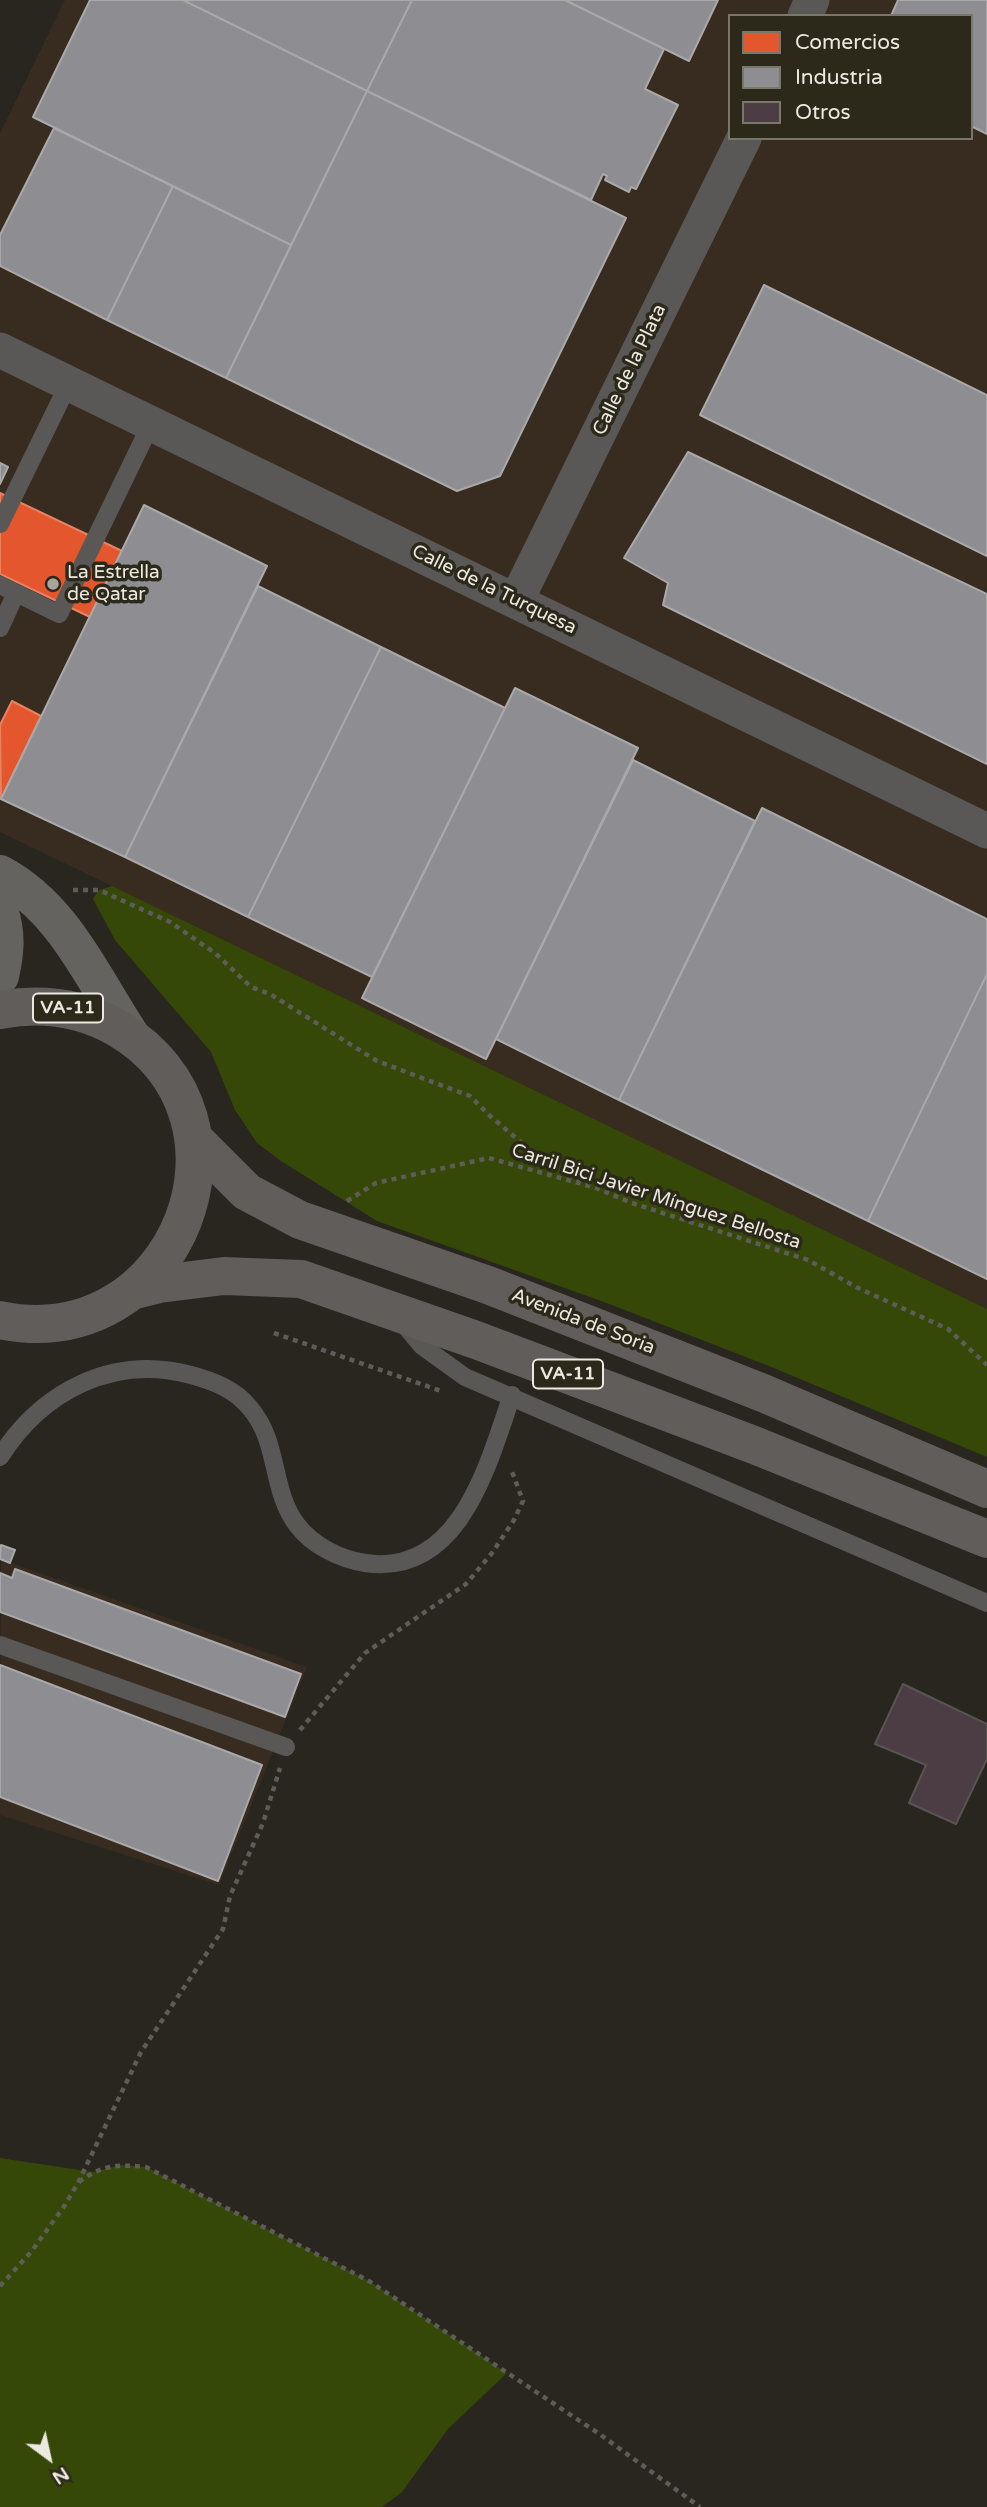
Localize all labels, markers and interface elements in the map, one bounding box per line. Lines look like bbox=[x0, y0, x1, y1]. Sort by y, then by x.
legend bbox=[728, 14, 973, 140]
text: Comercios bbox=[795, 30, 900, 55]
text: Industria bbox=[795, 65, 883, 90]
text: Otros bbox=[795, 100, 851, 125]
street label: Calle de la Plata bbox=[588, 301, 672, 439]
street label: Calle de la Turquesa bbox=[408, 540, 580, 640]
place label: La Estrella de Qatar bbox=[67, 562, 160, 606]
marker: La Estrella de Qatar bbox=[45, 576, 61, 592]
road number: VA-11 bbox=[33, 993, 103, 1023]
street label: Carril Bici Javier Mínguez Bellosta bbox=[509, 1139, 803, 1255]
street label: Avenida de Soria bbox=[508, 1284, 658, 1360]
road number: VA-11 bbox=[533, 1359, 603, 1388]
north arrow bbox=[14, 2423, 84, 2493]
text: N bbox=[48, 2462, 73, 2489]

